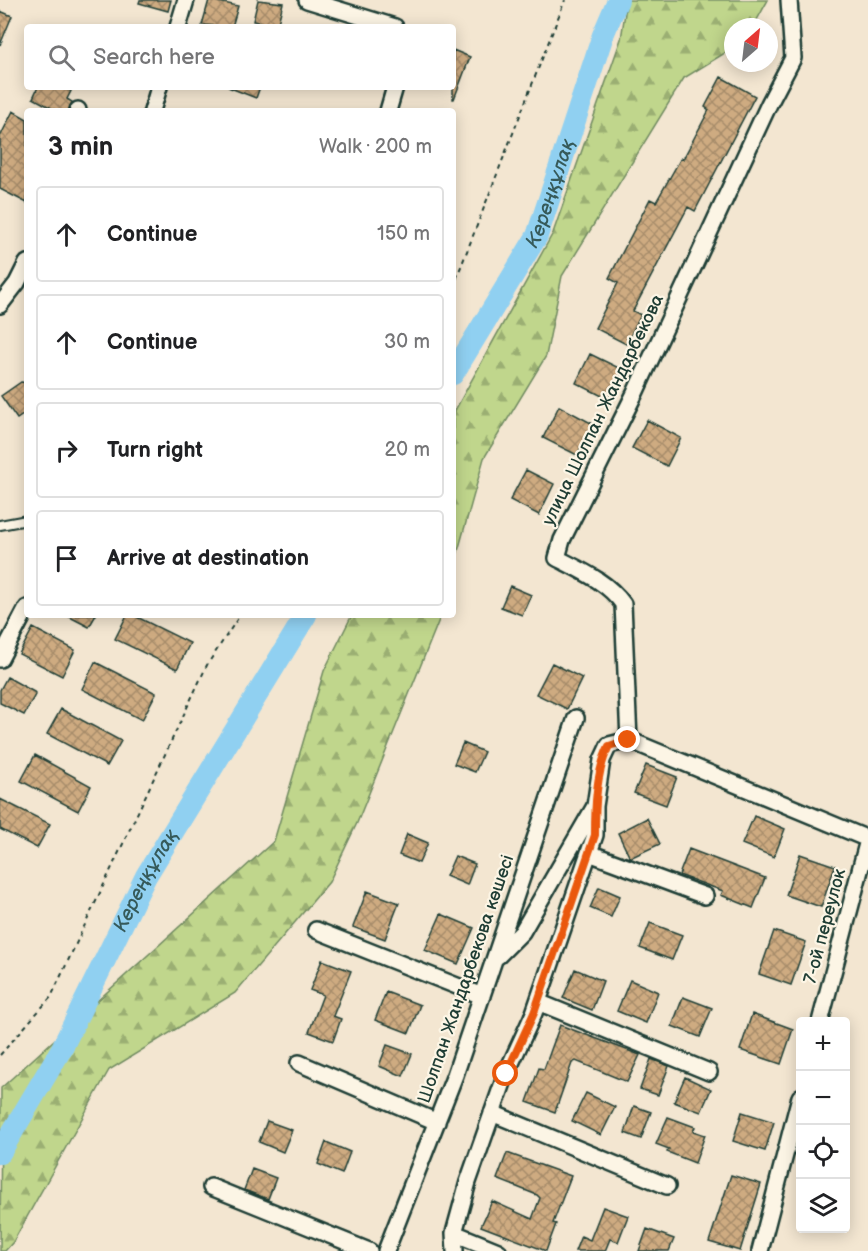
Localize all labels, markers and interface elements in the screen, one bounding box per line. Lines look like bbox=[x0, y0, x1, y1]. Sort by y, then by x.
north arrow bbox=[724, 18, 778, 72]
search box bbox=[24, 24, 456, 90]
icon: search bbox=[45, 41, 78, 74]
text: Search here bbox=[93, 44, 215, 71]
text: 3 min bbox=[48, 132, 113, 163]
text: Walk · 200 m bbox=[319, 135, 432, 159]
water label: Кереңқұлақ bbox=[520, 135, 580, 253]
icon: ahead bbox=[50, 218, 83, 251]
text: Continue bbox=[107, 221, 197, 248]
text: 150 m bbox=[377, 222, 430, 246]
street label: улица Шолпан Жандарбекова bbox=[538, 291, 668, 529]
icon: ahead bbox=[50, 326, 83, 359]
text: Continue bbox=[107, 329, 197, 356]
text: 30 m bbox=[384, 330, 430, 354]
icon: right bbox=[50, 434, 83, 467]
text: Turn right bbox=[107, 437, 203, 464]
text: 20 m bbox=[385, 438, 430, 462]
icon: arrive bbox=[50, 542, 83, 575]
text: Arrive at destination bbox=[107, 545, 309, 572]
route end bbox=[614, 726, 640, 752]
water label: Кереңқұлақ bbox=[108, 824, 184, 936]
street label: Шолпан Жандарбекова көшесі bbox=[414, 852, 518, 1106]
street label: 7-ой переулок bbox=[800, 866, 851, 986]
map controls bbox=[796, 1017, 850, 1233]
button: + bbox=[796, 1017, 850, 1071]
route start bbox=[492, 1060, 518, 1086]
button: − bbox=[796, 1071, 850, 1125]
button: locate bbox=[796, 1125, 850, 1179]
button: layers bbox=[796, 1179, 850, 1233]

